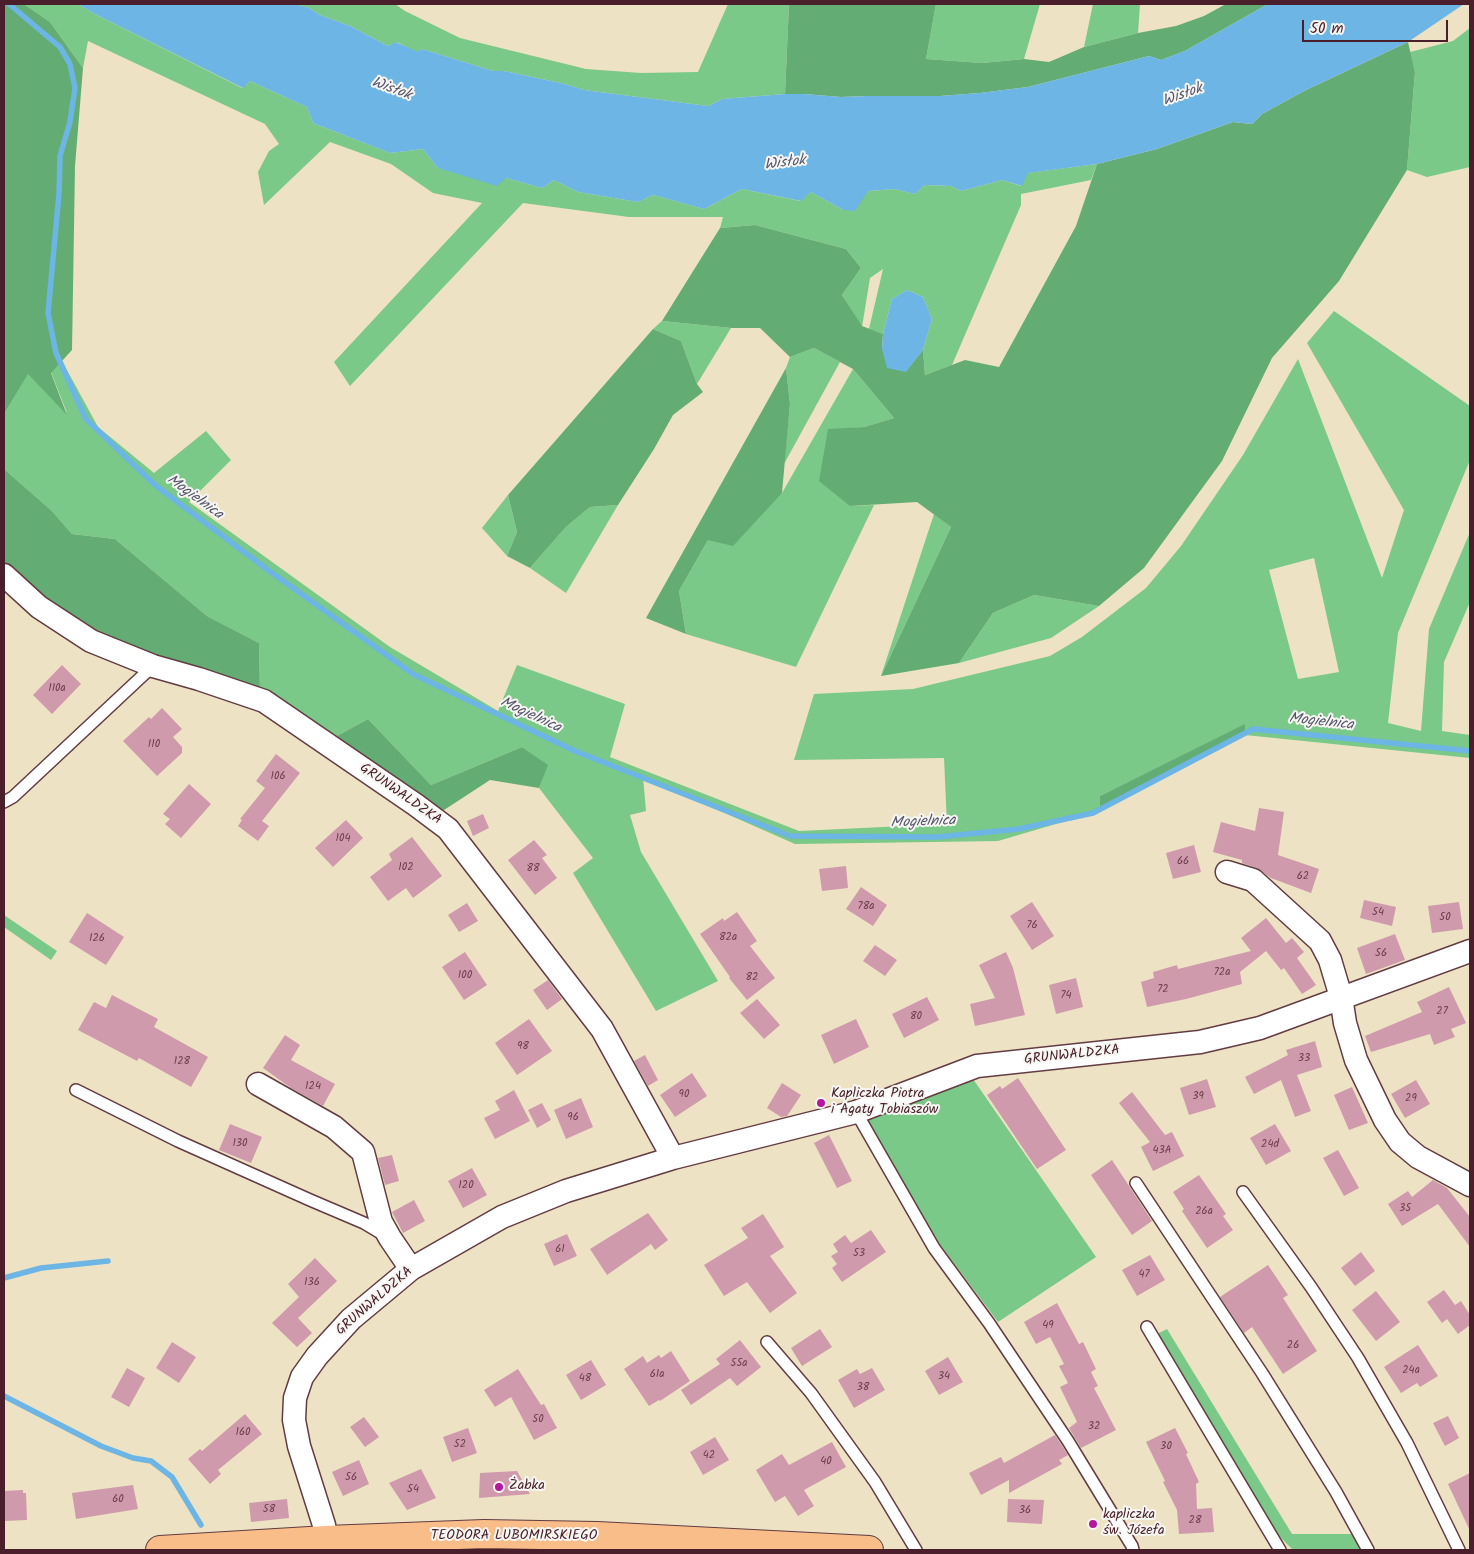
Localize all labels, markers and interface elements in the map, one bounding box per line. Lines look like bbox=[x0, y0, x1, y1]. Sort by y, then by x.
scale bar bbox=[1304, 10, 1450, 42]
text: 50 m bbox=[1310, 17, 1344, 41]
water label: Wisłok bbox=[369, 75, 413, 105]
water label: Wisłok bbox=[1161, 81, 1205, 111]
water label: Wisłok bbox=[764, 153, 806, 175]
water label: Mogielnica bbox=[162, 472, 226, 524]
house number: 110a bbox=[48, 682, 66, 696]
water label: Mogielnica bbox=[497, 694, 563, 738]
water label: Mogielnica bbox=[1288, 711, 1354, 735]
house number: 110 bbox=[148, 738, 160, 752]
street label: GRUNWALDZKA bbox=[356, 761, 444, 829]
house number: 106 bbox=[270, 770, 286, 784]
water label: Mogielnica bbox=[890, 813, 956, 833]
house number: 104 bbox=[335, 832, 351, 846]
house number: 66 bbox=[1177, 855, 1189, 869]
house number: 102 bbox=[398, 861, 414, 875]
house number: 88 bbox=[526, 862, 540, 876]
house number: 62 bbox=[1297, 870, 1309, 884]
house number: 78a bbox=[858, 900, 874, 914]
house number: 54 bbox=[1372, 906, 1384, 920]
house number: 50 bbox=[1439, 911, 1451, 925]
house number: 76 bbox=[1026, 919, 1038, 933]
house number: 82a bbox=[719, 931, 737, 945]
house number: 126 bbox=[89, 932, 105, 946]
house number: 56 bbox=[1375, 947, 1387, 961]
house number: 72a bbox=[1214, 966, 1230, 980]
house number: 100 bbox=[458, 969, 472, 983]
house number: 82 bbox=[745, 971, 759, 985]
house number: 72 bbox=[1157, 983, 1169, 997]
house number: 74 bbox=[1060, 989, 1072, 1003]
house number: 27 bbox=[1436, 1005, 1448, 1019]
house number: 80 bbox=[910, 1010, 922, 1024]
house number: 98 bbox=[517, 1040, 529, 1054]
street label: GRUNWALDZKA bbox=[1023, 1043, 1121, 1069]
house number: 33 bbox=[1298, 1052, 1310, 1066]
house number: 128 bbox=[174, 1055, 190, 1069]
house number: 124 bbox=[305, 1080, 321, 1094]
place label: Kapliczka Piotra i Agaty Tobiaszów bbox=[831, 1087, 938, 1120]
house number: 90 bbox=[679, 1088, 689, 1102]
house number: 39 bbox=[1192, 1090, 1204, 1104]
house number: 29 bbox=[1405, 1092, 1417, 1106]
marker: Kapliczka Piotra i Agaty Tobiaszów bbox=[815, 1097, 827, 1109]
house number: 96 bbox=[567, 1111, 579, 1125]
house number: 130 bbox=[232, 1137, 248, 1151]
house number: 24d bbox=[1261, 1138, 1279, 1152]
house number: 43A bbox=[1152, 1144, 1172, 1158]
house number: 120 bbox=[458, 1179, 474, 1193]
house number: 35 bbox=[1399, 1202, 1411, 1216]
house number: 26a bbox=[1195, 1205, 1213, 1219]
house number: 61 bbox=[555, 1243, 565, 1257]
house number: 53 bbox=[853, 1247, 865, 1261]
street label: GRUNWALDZKA bbox=[333, 1264, 417, 1340]
house number: 47 bbox=[1138, 1268, 1150, 1282]
house number: 136 bbox=[304, 1276, 320, 1290]
house number: 49 bbox=[1042, 1319, 1054, 1333]
house number: 26 bbox=[1287, 1339, 1299, 1353]
house number: 55a bbox=[731, 1357, 747, 1371]
house number: 24a bbox=[1402, 1364, 1420, 1378]
house number: 61a bbox=[650, 1368, 664, 1382]
house number: 34 bbox=[938, 1370, 950, 1384]
house number: 48 bbox=[579, 1372, 591, 1386]
house number: 38 bbox=[857, 1381, 869, 1395]
house number: 50 bbox=[532, 1413, 544, 1427]
house number: 32 bbox=[1088, 1420, 1100, 1434]
house number: 160 bbox=[235, 1426, 251, 1440]
house number: 52 bbox=[454, 1438, 466, 1452]
house number: 30 bbox=[1160, 1440, 1172, 1454]
house number: 42 bbox=[703, 1449, 715, 1463]
house number: 40 bbox=[820, 1455, 832, 1469]
house number: 56 bbox=[345, 1471, 357, 1485]
place label: Żabka bbox=[509, 1479, 545, 1495]
marker: Żabka bbox=[493, 1481, 505, 1493]
house number: 54 bbox=[407, 1483, 419, 1497]
house number: 60 bbox=[112, 1493, 124, 1507]
house number: 58 bbox=[263, 1503, 275, 1517]
house number: 36 bbox=[1019, 1504, 1031, 1518]
place label: kapliczka św. Józefa bbox=[1103, 1508, 1164, 1540]
house number: 28 bbox=[1188, 1514, 1202, 1528]
marker: kapliczka św. Józefa bbox=[1087, 1518, 1099, 1530]
street label: TEODORA LUBOMIRSKIEGO bbox=[431, 1529, 597, 1545]

